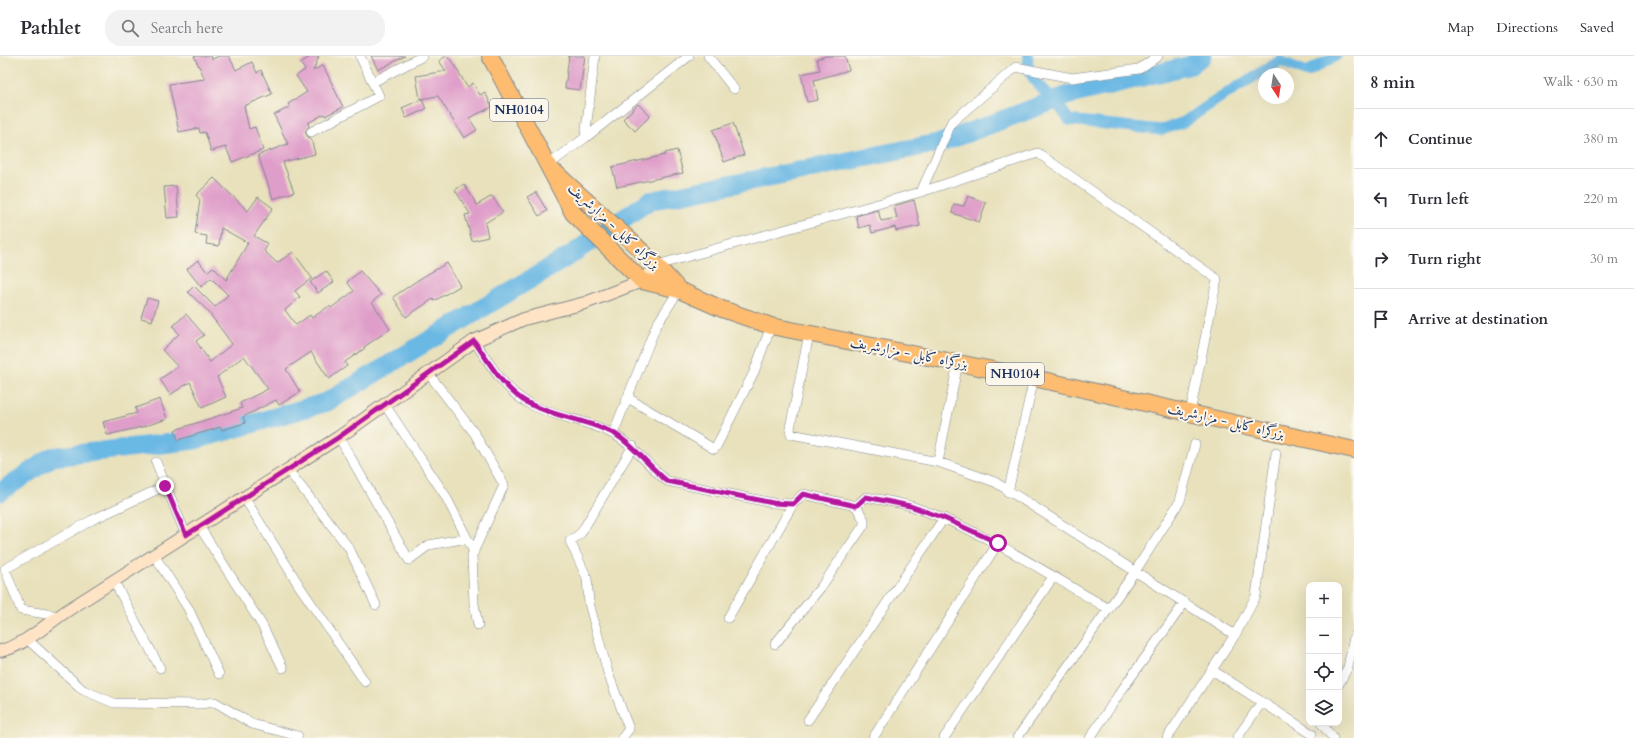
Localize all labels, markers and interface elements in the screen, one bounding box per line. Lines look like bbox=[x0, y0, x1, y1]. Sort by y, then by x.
search box bbox=[105, 10, 385, 46]
text: Pathlet bbox=[20, 15, 81, 41]
icon: search bbox=[119, 17, 141, 39]
text: Search here bbox=[151, 18, 223, 38]
text: Map bbox=[1448, 18, 1474, 37]
text: Directions bbox=[1496, 18, 1558, 37]
text: Saved bbox=[1580, 18, 1614, 37]
north arrow bbox=[1258, 68, 1294, 104]
text: 8 min bbox=[1370, 71, 1415, 94]
text: Walk · 630 m bbox=[1543, 73, 1618, 91]
road number: NH0104 bbox=[490, 99, 548, 121]
icon: ahead bbox=[1370, 128, 1392, 150]
text: Continue bbox=[1408, 129, 1473, 149]
text: 380 m bbox=[1584, 130, 1618, 148]
street label: بزرگراه کابل - مزارشریف bbox=[563, 178, 664, 275]
icon: left bbox=[1370, 188, 1392, 210]
text: Turn left bbox=[1408, 189, 1469, 209]
text: 220 m bbox=[1584, 190, 1618, 208]
icon: right bbox=[1370, 248, 1392, 270]
text: Turn right bbox=[1408, 249, 1481, 269]
text: 30 m bbox=[1590, 250, 1618, 268]
icon: arrive bbox=[1370, 308, 1392, 330]
text: Arrive at destination bbox=[1408, 309, 1548, 329]
street label: بزرگراه کابل - مزارشریف bbox=[848, 332, 970, 375]
road number: NH0104 bbox=[986, 363, 1044, 385]
street label: بزرگراه کابل - مزارشریف bbox=[1166, 398, 1287, 445]
route end bbox=[156, 477, 174, 495]
route start bbox=[989, 534, 1007, 552]
map controls bbox=[1306, 582, 1342, 726]
button: + bbox=[1306, 582, 1342, 618]
button: − bbox=[1306, 618, 1342, 654]
button: locate bbox=[1306, 654, 1342, 690]
button: layers bbox=[1306, 690, 1342, 726]

